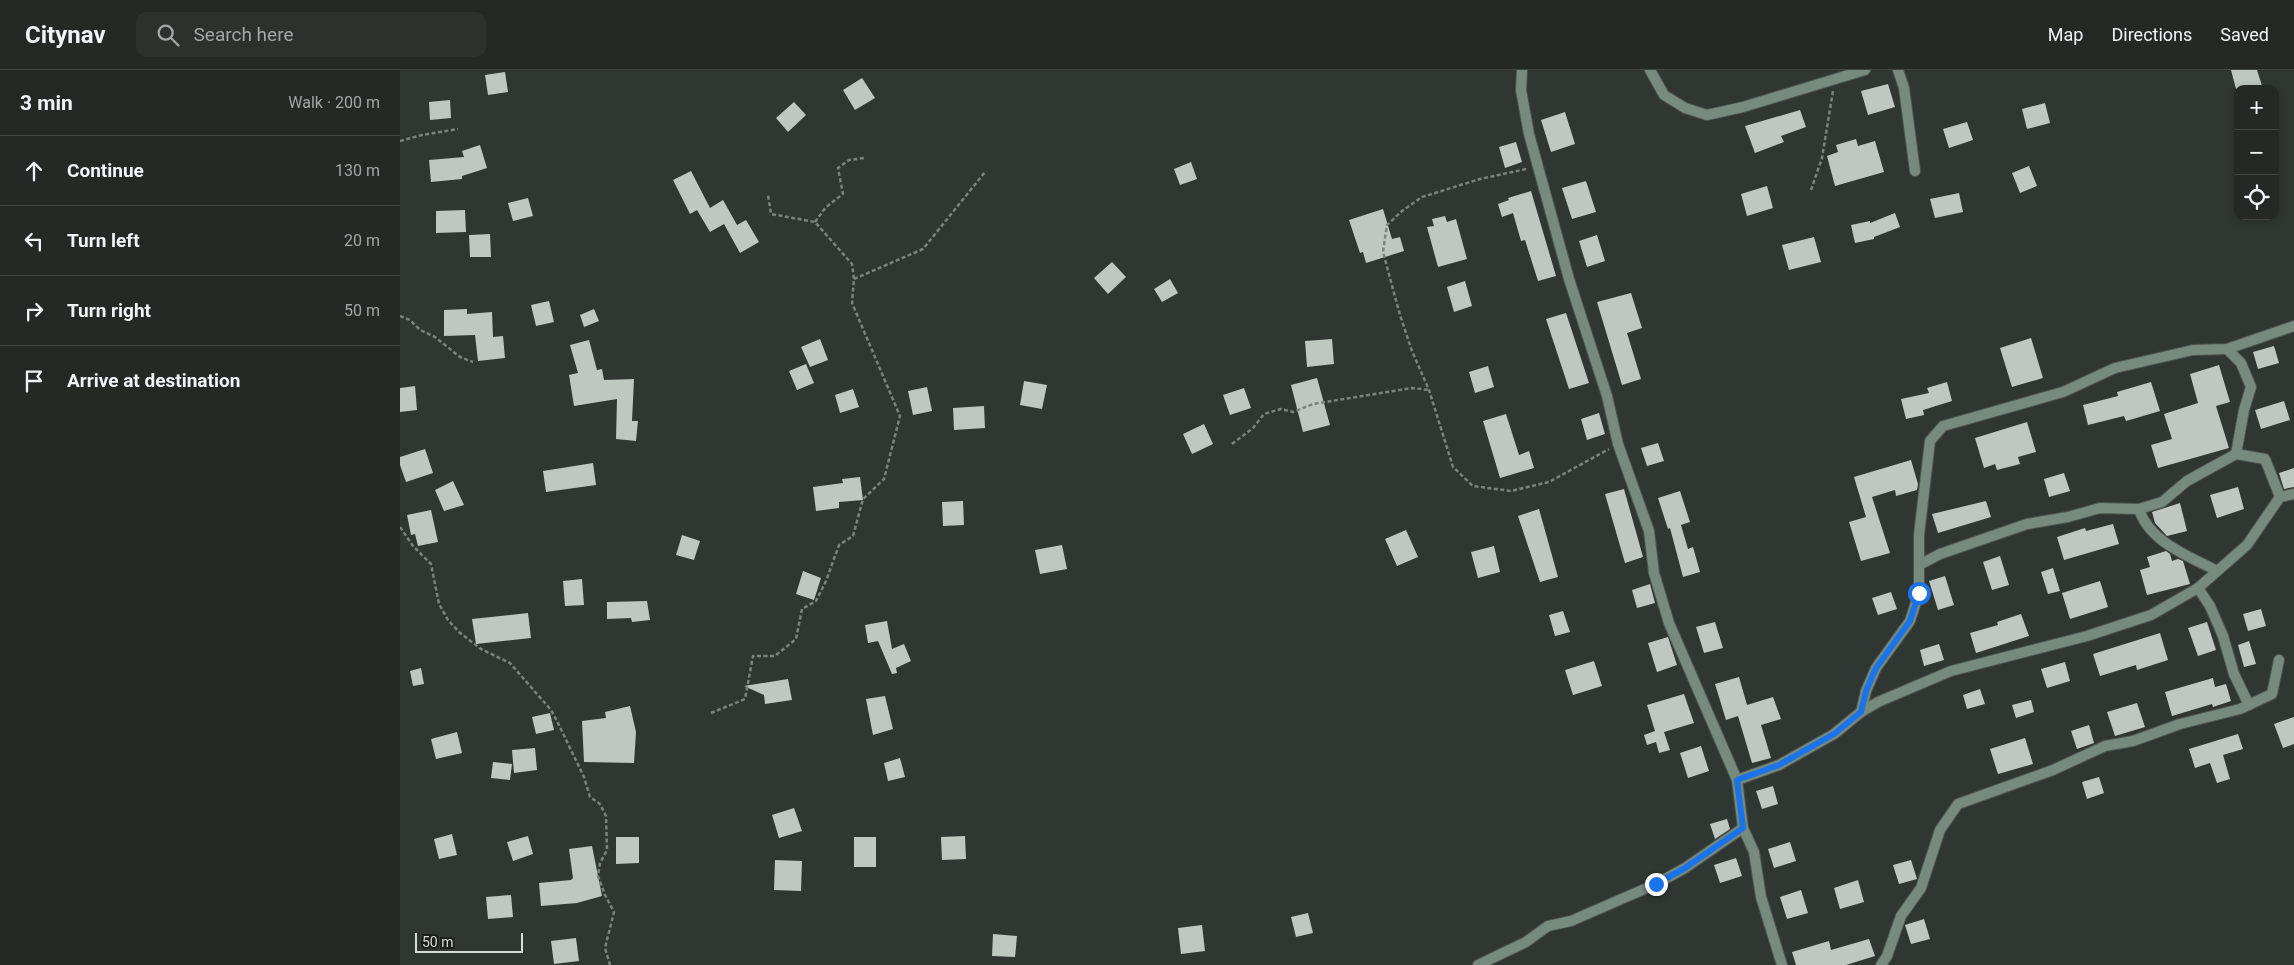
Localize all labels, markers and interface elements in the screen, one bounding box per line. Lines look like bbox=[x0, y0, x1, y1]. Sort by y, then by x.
search box bbox=[136, 12, 486, 57]
text: Citynav bbox=[25, 21, 106, 49]
icon: search bbox=[154, 21, 182, 49]
text: Search here bbox=[194, 23, 294, 46]
text: Map bbox=[2048, 24, 2083, 45]
text: Directions bbox=[2111, 24, 2192, 45]
text: Saved bbox=[2220, 24, 2269, 45]
map controls bbox=[2234, 85, 2279, 220]
button: + bbox=[2234, 85, 2279, 130]
text: 3 min bbox=[20, 91, 73, 115]
text: Walk · 200 m bbox=[288, 93, 380, 112]
button: − bbox=[2234, 130, 2279, 175]
icon: ahead bbox=[20, 157, 48, 185]
text: Continue bbox=[67, 159, 144, 182]
text: 130 m bbox=[335, 161, 380, 180]
button: locate bbox=[2234, 175, 2279, 220]
icon: left bbox=[20, 227, 48, 255]
text: Turn left bbox=[67, 229, 140, 252]
text: 20 m bbox=[344, 231, 380, 250]
icon: right bbox=[20, 297, 48, 325]
text: Turn right bbox=[67, 299, 151, 322]
text: 50 m bbox=[344, 301, 380, 320]
icon: arrive bbox=[20, 367, 48, 395]
text: Arrive at destination bbox=[67, 369, 240, 392]
route start bbox=[1908, 582, 1931, 605]
route end bbox=[1645, 873, 1668, 896]
scale bar bbox=[415, 930, 522, 953]
text: 50 m bbox=[422, 934, 454, 950]

